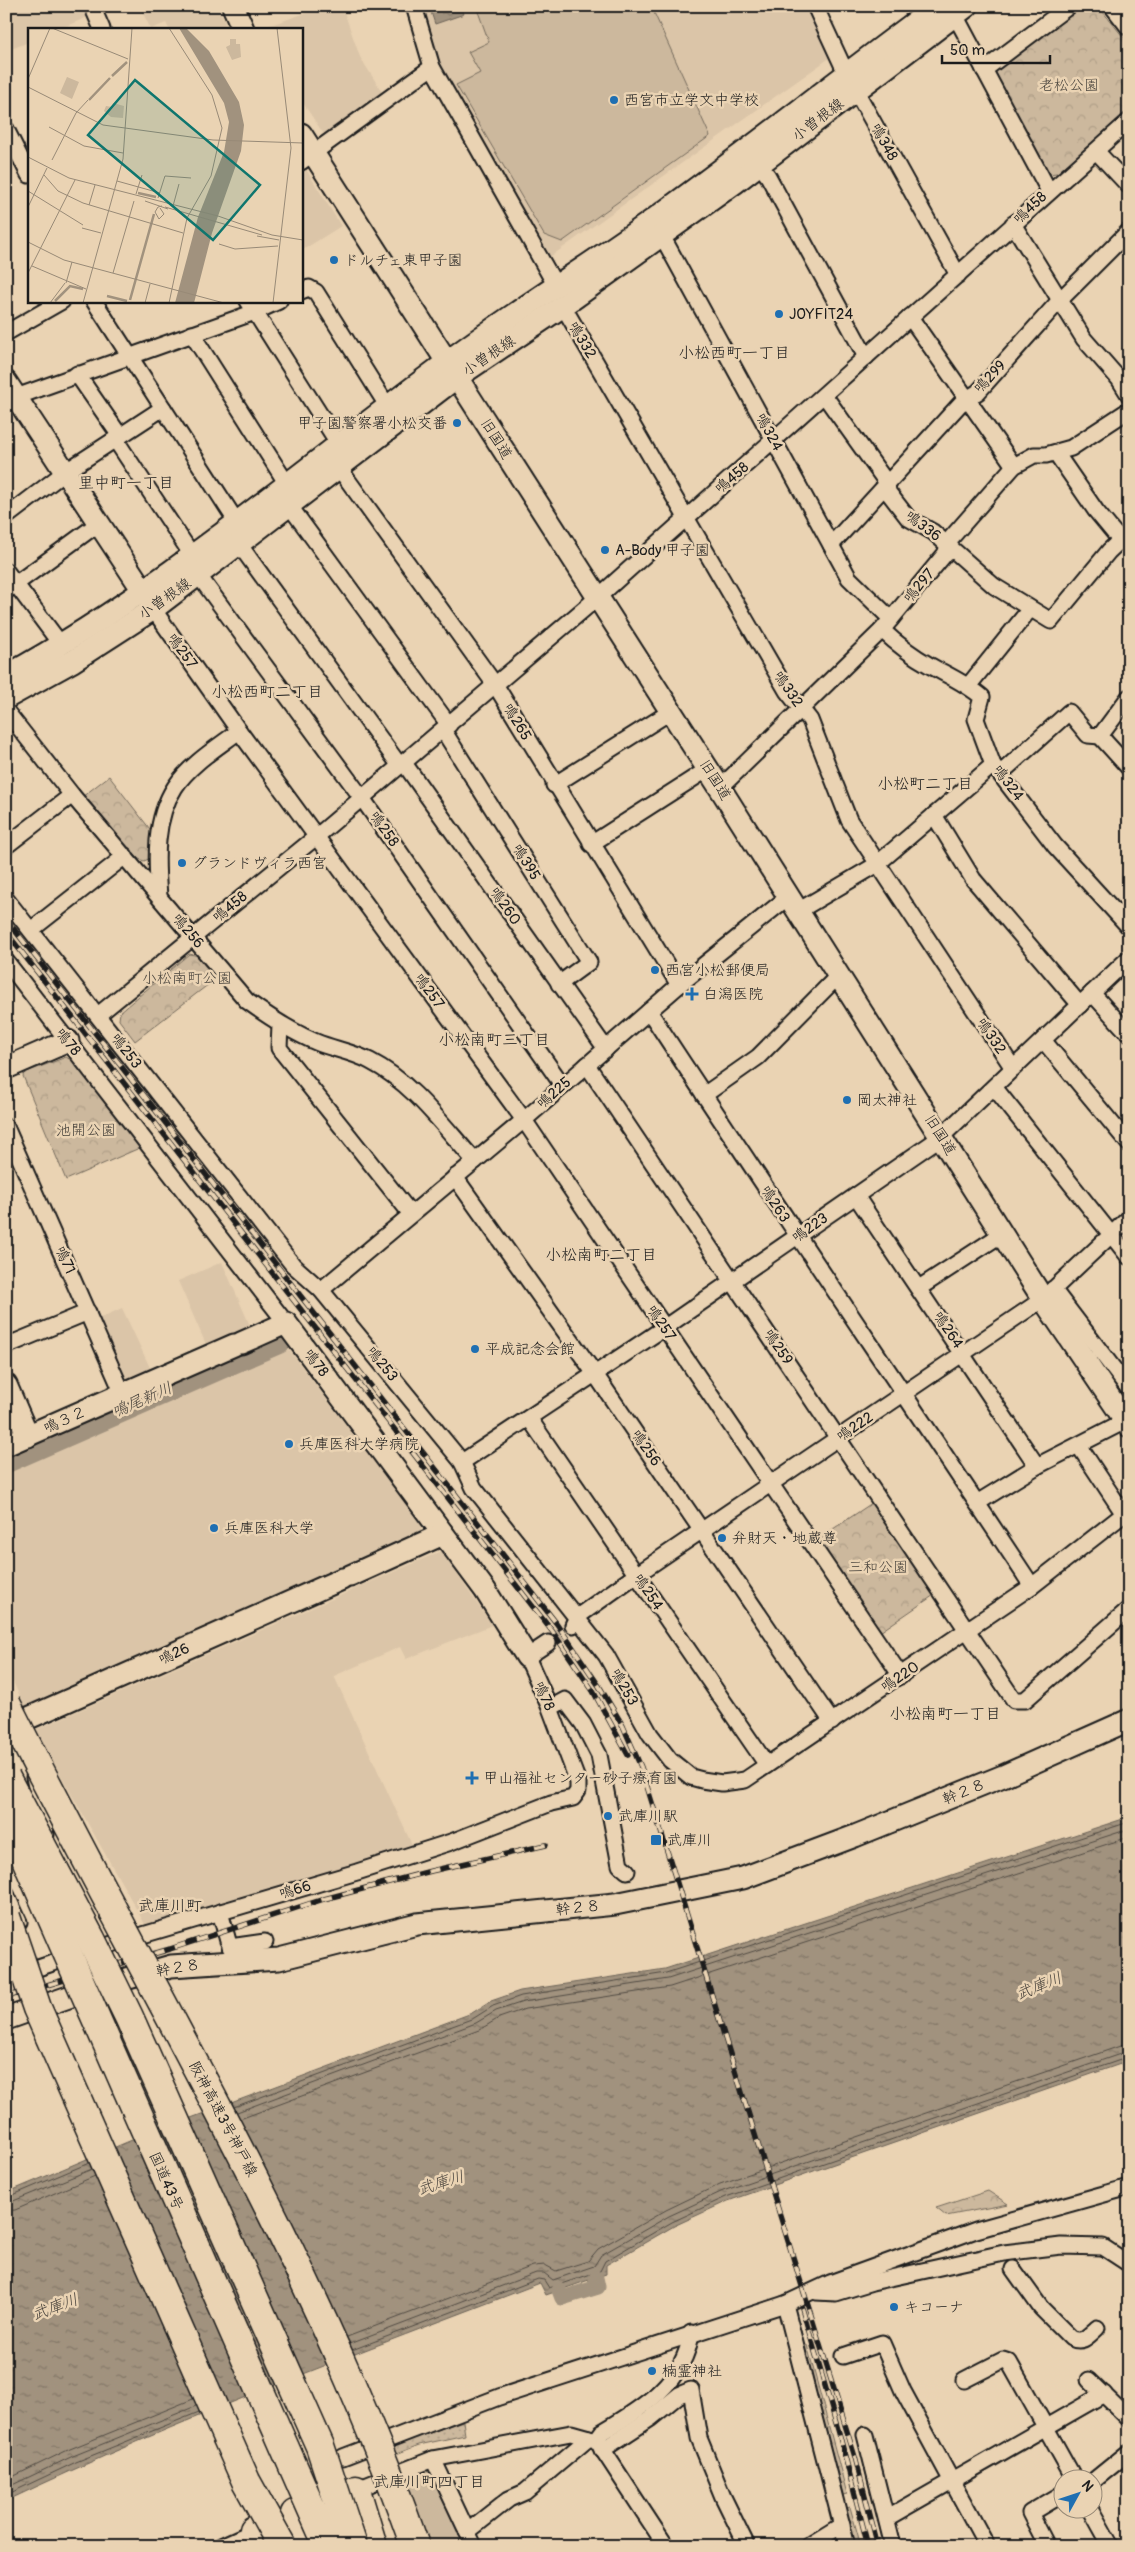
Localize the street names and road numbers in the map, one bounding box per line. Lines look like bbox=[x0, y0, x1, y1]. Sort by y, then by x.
street label: 小曽根線 bbox=[788, 94, 848, 146]
street label: 鳴348 bbox=[866, 120, 902, 164]
street label: 鳴458 bbox=[1009, 187, 1051, 228]
street label: 鳴332 bbox=[564, 318, 600, 362]
street label: 小曽根線 bbox=[459, 331, 519, 381]
street label: 鳴299 bbox=[970, 356, 1010, 398]
street label: 鳴324 bbox=[751, 410, 787, 455]
street label: 旧国道 bbox=[476, 415, 516, 463]
street label: 鳴458 bbox=[711, 458, 753, 498]
street label: 鳴336 bbox=[901, 506, 945, 546]
street label: 鳴297 bbox=[899, 565, 939, 607]
street label: 小曽根線 bbox=[135, 574, 195, 624]
street label: 鳴257 bbox=[163, 629, 201, 673]
street label: 鳴332 bbox=[769, 667, 807, 711]
street label: 鳴265 bbox=[498, 700, 536, 744]
street label: 旧国道 bbox=[695, 756, 735, 804]
street label: 鳴324 bbox=[988, 761, 1028, 805]
street label: 鳴258 bbox=[365, 808, 403, 851]
street label: 鳴395 bbox=[508, 840, 544, 884]
street label: 鳴260 bbox=[485, 883, 525, 929]
street label: 鳴458 bbox=[209, 887, 252, 927]
street label: 鳴256 bbox=[168, 909, 208, 953]
street label: 鳴257 bbox=[410, 969, 448, 1013]
street label: 鳴332 bbox=[972, 1014, 1010, 1058]
street label: 鳴78 bbox=[51, 1024, 85, 1060]
street label: 鳴253 bbox=[106, 1029, 146, 1073]
street label: 鳴225 bbox=[533, 1073, 575, 1113]
street label: 旧国道 bbox=[920, 1111, 960, 1159]
street label: 鳴263 bbox=[756, 1182, 794, 1226]
street label: 鳴223 bbox=[788, 1209, 832, 1247]
street label: 鳴71 bbox=[50, 1243, 80, 1277]
street label: 鳴257 bbox=[642, 1301, 680, 1345]
street label: 鳴264 bbox=[929, 1308, 967, 1352]
street label: 鳴259 bbox=[759, 1325, 797, 1369]
street label: 鳴253 bbox=[362, 1343, 402, 1385]
street label: 鳴78 bbox=[299, 1345, 333, 1381]
street label: 鳴３２ bbox=[41, 1402, 89, 1438]
street label: 鳴222 bbox=[833, 1408, 877, 1446]
street label: 鳴256 bbox=[627, 1426, 665, 1470]
street label: 鳴254 bbox=[629, 1570, 667, 1614]
street label: 鳴26 bbox=[155, 1639, 193, 1669]
street label: 鳴220 bbox=[877, 1657, 923, 1697]
street label: 鳴253 bbox=[606, 1665, 642, 1709]
street label: 鳴78 bbox=[529, 1678, 559, 1714]
street label: 幹２８ bbox=[940, 1775, 988, 1809]
street label: 鳴66 bbox=[277, 1876, 313, 1904]
street label: 幹２８ bbox=[555, 1896, 601, 1920]
street label: 幹２８ bbox=[154, 1955, 202, 1981]
street label: 阪神高速3号神戸線 bbox=[184, 2058, 262, 2180]
street label: 国道43号 bbox=[145, 2149, 187, 2213]

